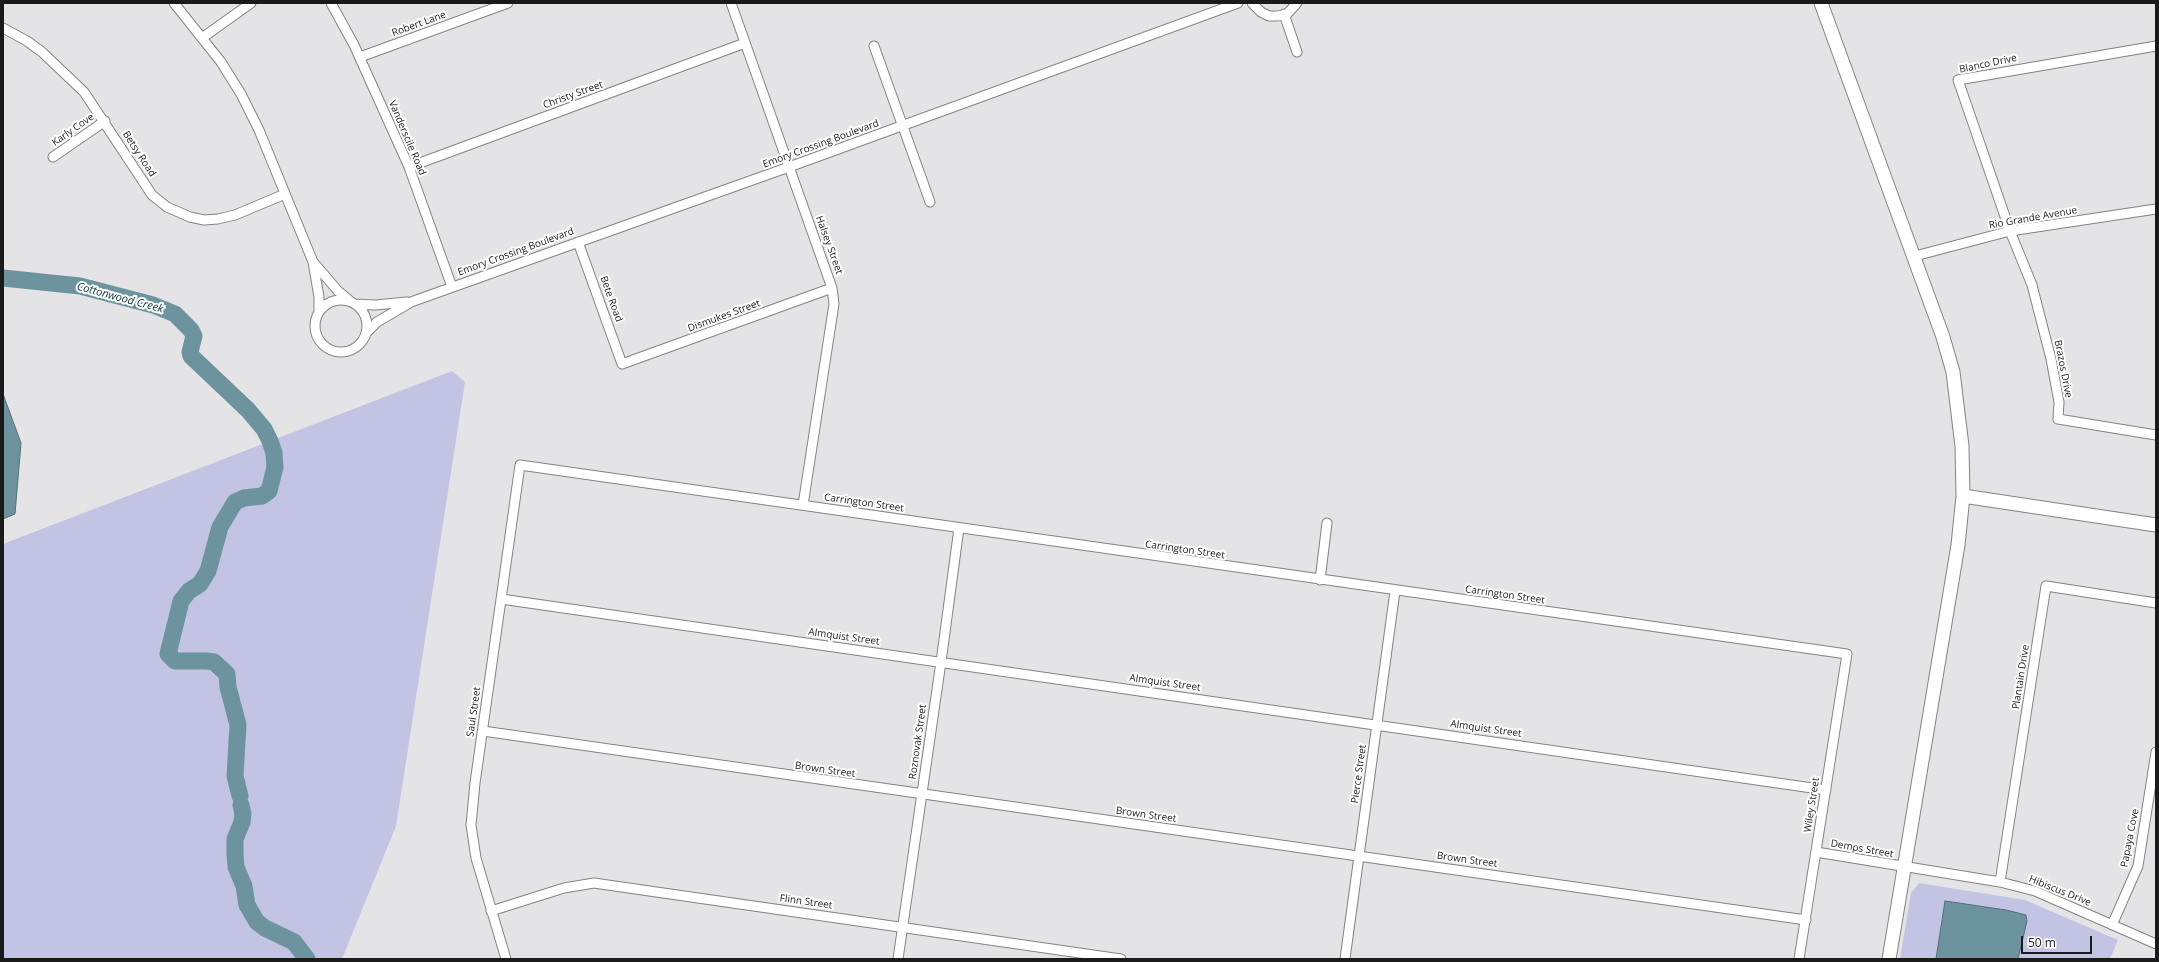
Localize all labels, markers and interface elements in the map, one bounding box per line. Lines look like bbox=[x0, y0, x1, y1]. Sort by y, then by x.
street label: Robert Lane bbox=[390, 9, 448, 39]
street label: Blanco Drive bbox=[1958, 52, 2018, 76]
street label: Christy Street bbox=[541, 79, 605, 111]
street label: Vanderscile Road bbox=[386, 99, 428, 177]
street label: Karly Cove bbox=[50, 111, 96, 149]
street label: Emory Crossing Boulevard bbox=[761, 117, 881, 171]
street label: Betsy Road bbox=[120, 129, 158, 179]
street label: Rio Grande Avenue bbox=[1988, 204, 2078, 232]
street label: Halsey Street bbox=[813, 214, 845, 276]
street label: Emory Crossing Boulevard bbox=[456, 225, 576, 279]
street label: Bete Road bbox=[597, 275, 625, 323]
water label: Cottonwood Creek bbox=[75, 280, 165, 316]
street label: Dismukes Street bbox=[686, 297, 762, 335]
street label: Brazos Drive bbox=[2052, 339, 2074, 399]
street label: Carrington Street bbox=[823, 491, 905, 515]
street label: Carrington Street bbox=[1144, 538, 1226, 562]
street label: Carrington Street bbox=[1464, 583, 1546, 607]
street label: Almquist Street bbox=[808, 626, 880, 648]
street label: Plantain Drive bbox=[2010, 644, 2032, 710]
street label: Almquist Street bbox=[1129, 672, 1201, 694]
street label: Saul Street bbox=[465, 686, 483, 738]
street label: Roznovak Street bbox=[907, 704, 929, 780]
street label: Almquist Street bbox=[1450, 718, 1522, 740]
street label: Pierce Street bbox=[1349, 744, 1369, 804]
street label: Brown Street bbox=[794, 760, 856, 780]
street label: Wiley Street bbox=[1802, 777, 1822, 833]
street label: Brown Street bbox=[1115, 805, 1177, 825]
street label: Papaya Cove bbox=[2118, 808, 2142, 868]
street label: Demps Street bbox=[1830, 838, 1894, 860]
street label: Brown Street bbox=[1436, 850, 1498, 870]
street label: Hibiscus Drive bbox=[2027, 873, 2093, 909]
street label: Flinn Street bbox=[779, 892, 833, 912]
scale bar bbox=[2023, 928, 2094, 954]
text: 50 m bbox=[2028, 934, 2056, 951]

